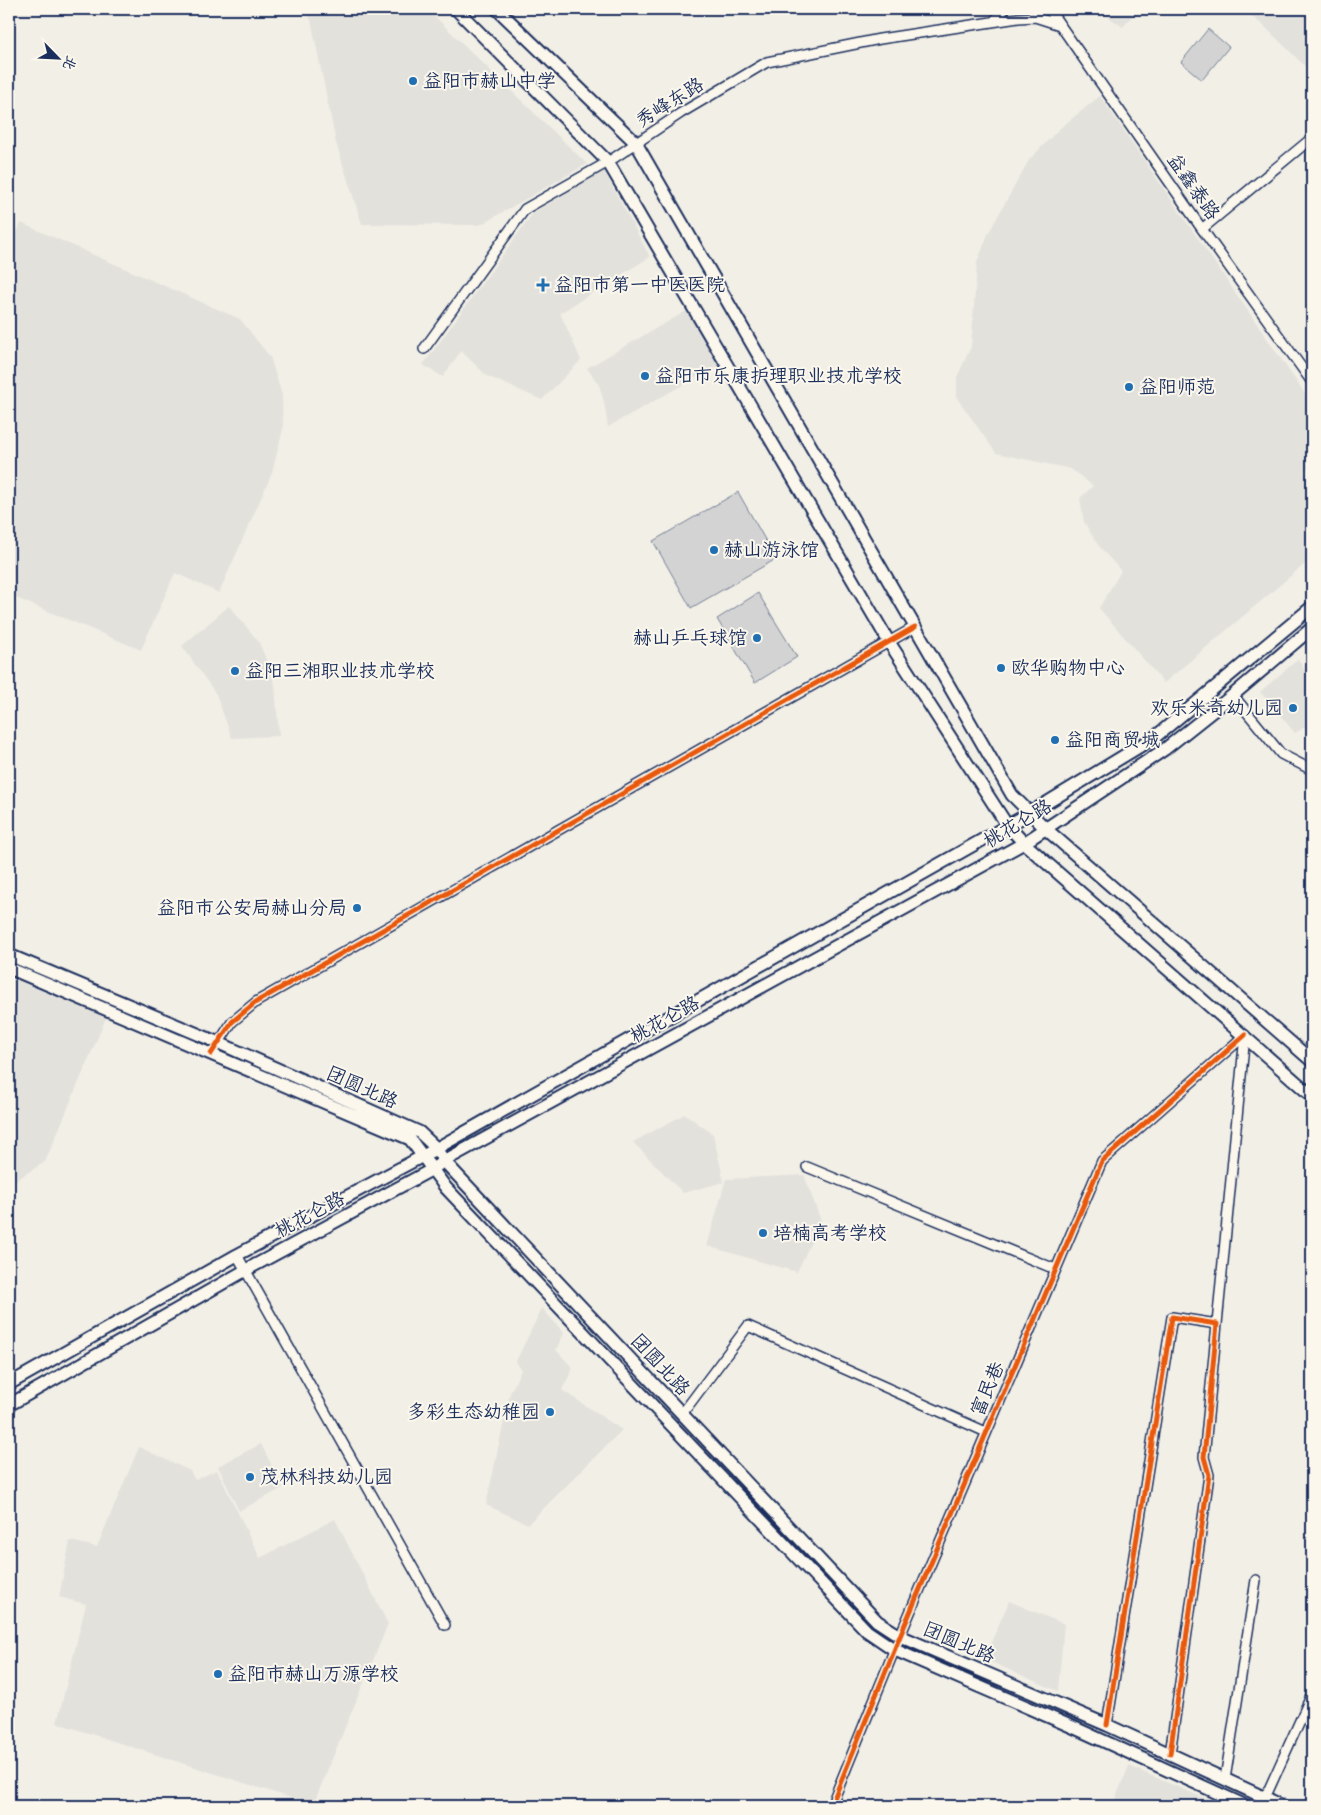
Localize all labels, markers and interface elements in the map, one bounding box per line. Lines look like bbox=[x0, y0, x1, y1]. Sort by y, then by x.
north arrow bbox=[32, 32, 82, 82]
text: 北 bbox=[58, 53, 80, 73]
place label: 益阳市赫山中学 bbox=[423, 69, 556, 94]
street label: 秀峰东路 bbox=[631, 72, 709, 134]
marker: 益阳市赫山中学 bbox=[407, 75, 419, 87]
street label: 益鑫泰路 bbox=[1161, 149, 1225, 225]
place label: 益阳市第一中医医院 bbox=[554, 273, 725, 298]
marker: 益阳市第一中医医院 bbox=[536, 278, 550, 292]
place label: 益阳市乐康护理职业技术学校 bbox=[655, 364, 902, 389]
marker: 益阳市乐康护理职业技术学校 bbox=[639, 370, 651, 382]
place label: 益阳师范 bbox=[1139, 375, 1215, 400]
marker: 益阳师范 bbox=[1123, 381, 1135, 393]
place label: 赫山游泳馆 bbox=[724, 538, 819, 563]
marker: 赫山游泳馆 bbox=[708, 544, 720, 556]
place label: 赫山乒乓球馆 bbox=[633, 626, 747, 651]
marker: 赫山乒乓球馆 bbox=[751, 632, 763, 644]
place label: 欧华购物中心 bbox=[1011, 656, 1125, 681]
place label: 益阳三湘职业技术学校 bbox=[245, 659, 435, 684]
marker: 欧华购物中心 bbox=[995, 662, 1007, 674]
marker: 益阳三湘职业技术学校 bbox=[229, 665, 241, 677]
place label: 欢乐米奇幼儿园 bbox=[1150, 696, 1283, 721]
marker: 欢乐米奇幼儿园 bbox=[1287, 702, 1299, 714]
place label: 益阳商贸城 bbox=[1065, 728, 1160, 753]
marker: 益阳商贸城 bbox=[1049, 734, 1061, 746]
street label: 桃花仑路 bbox=[979, 794, 1057, 854]
place label: 益阳市公安局赫山分局 bbox=[157, 896, 347, 921]
marker: 益阳市公安局赫山分局 bbox=[351, 902, 363, 914]
street label: 桃花仑路 bbox=[626, 991, 704, 1049]
street label: 团圆北路 bbox=[322, 1061, 402, 1115]
street label: 桃花仑路 bbox=[271, 1186, 349, 1244]
place label: 培楠高考学校 bbox=[773, 1221, 887, 1246]
marker: 培楠高考学校 bbox=[757, 1227, 769, 1239]
street label: 团圆北路 bbox=[625, 1329, 695, 1401]
street label: 富民巷 bbox=[965, 1358, 1011, 1420]
place label: 多彩生态幼稚园 bbox=[407, 1400, 540, 1425]
marker: 多彩生态幼稚园 bbox=[544, 1406, 556, 1418]
place label: 茂林科技幼儿园 bbox=[260, 1465, 393, 1490]
marker: 茂林科技幼儿园 bbox=[244, 1471, 256, 1483]
street label: 团圆北路 bbox=[919, 1617, 999, 1669]
place label: 益阳市赫山万源学校 bbox=[228, 1662, 399, 1687]
marker: 益阳市赫山万源学校 bbox=[212, 1668, 224, 1680]

